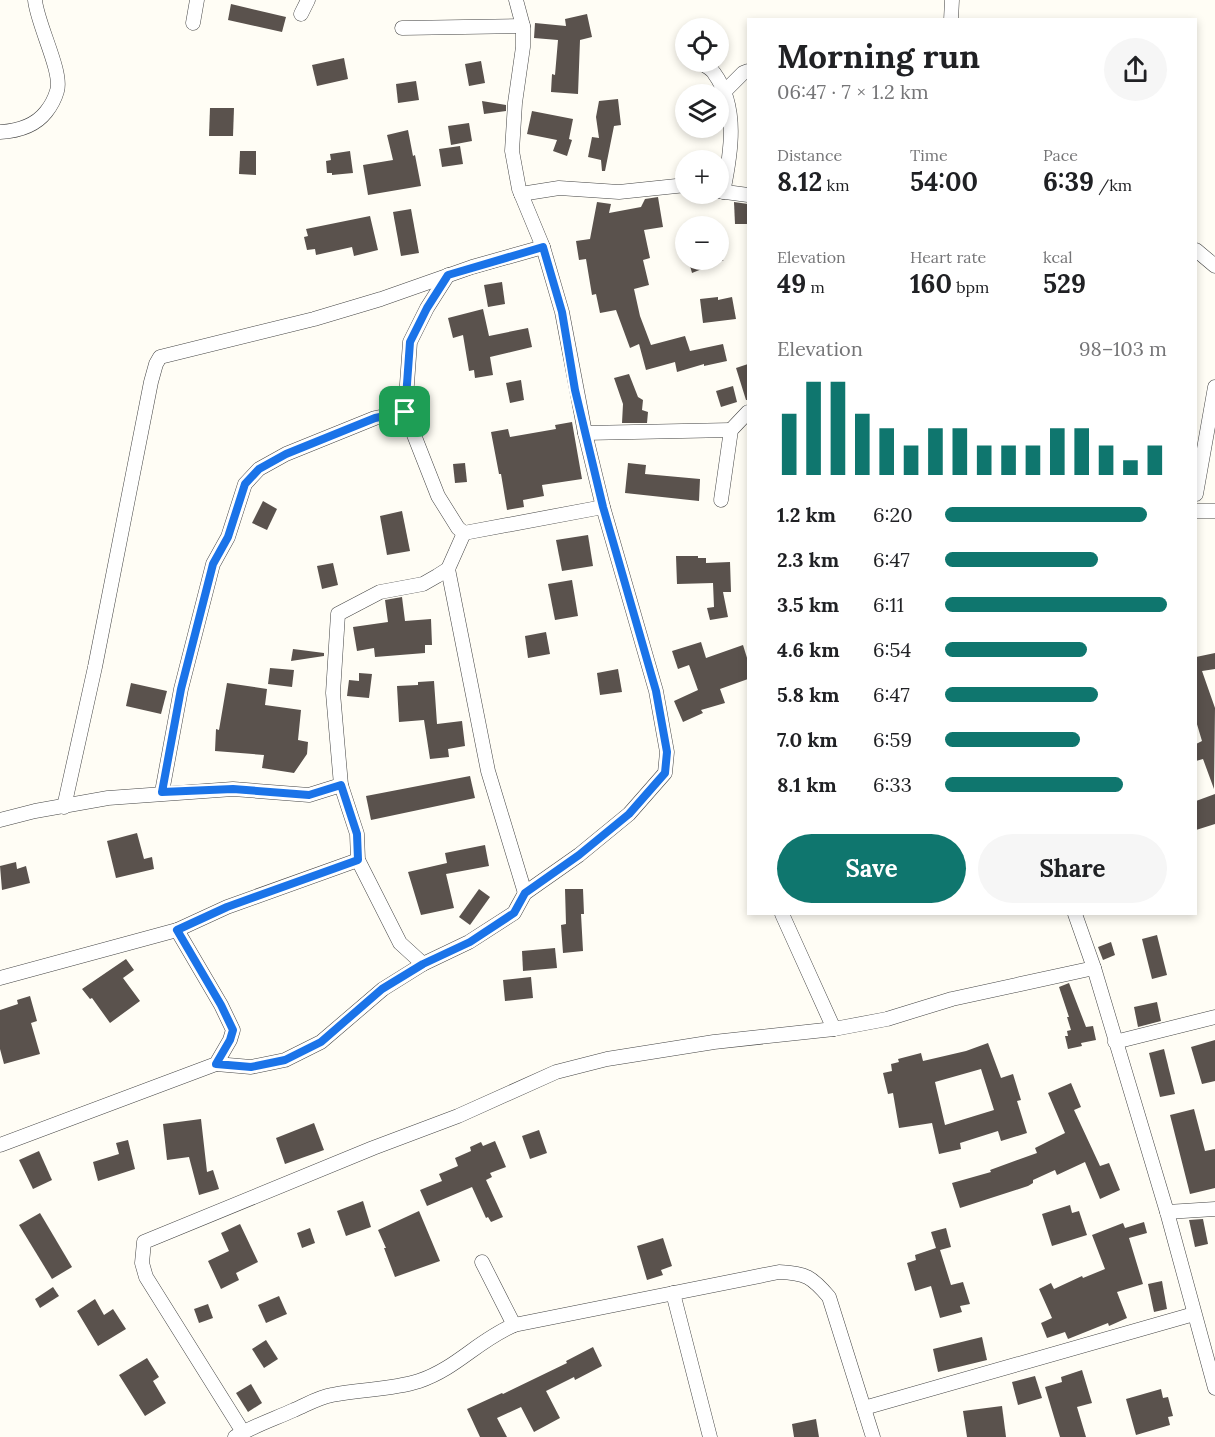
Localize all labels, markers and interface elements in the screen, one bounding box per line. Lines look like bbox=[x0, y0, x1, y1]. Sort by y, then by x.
map controls bbox=[675, 18, 729, 270]
button: locate bbox=[675, 18, 729, 72]
text: Morning run bbox=[777, 35, 980, 77]
button: share bbox=[1104, 38, 1167, 101]
text: 06:47 · 7 × 1.2 km bbox=[777, 79, 929, 104]
button: layers bbox=[675, 84, 729, 138]
text: Distance bbox=[777, 145, 842, 165]
text: Time bbox=[910, 145, 948, 165]
text: Pace bbox=[1043, 145, 1078, 165]
button: + bbox=[675, 150, 729, 204]
text: 8.12 bbox=[777, 165, 822, 198]
text: 54:00 bbox=[910, 165, 978, 198]
text: 6:39 bbox=[1043, 165, 1094, 198]
text: km bbox=[822, 175, 849, 195]
text: /km bbox=[1094, 175, 1132, 195]
button: − bbox=[675, 216, 729, 270]
text: Elevation bbox=[777, 247, 846, 267]
text: Heart rate bbox=[910, 247, 986, 267]
text: kcal bbox=[1043, 247, 1073, 267]
text: 49 bbox=[777, 267, 806, 300]
text: 160 bbox=[910, 267, 952, 300]
text: 529 bbox=[1043, 267, 1086, 300]
text: m bbox=[806, 277, 825, 297]
text: bpm bbox=[952, 277, 989, 297]
text: Elevation bbox=[777, 336, 863, 361]
text: 98–103 m bbox=[1079, 336, 1167, 361]
pin bbox=[379, 386, 430, 437]
icon: arrive bbox=[388, 395, 421, 428]
text: 1.2 km bbox=[777, 502, 836, 527]
text: 6:20 bbox=[873, 502, 913, 527]
text: 2.3 km bbox=[777, 547, 839, 572]
text: 6:47 bbox=[873, 547, 910, 572]
text: 3.5 km bbox=[777, 592, 839, 617]
text: 6:11 bbox=[873, 592, 904, 617]
text: 4.6 km bbox=[777, 637, 840, 662]
text: 6:54 bbox=[873, 637, 911, 662]
text: 5.8 km bbox=[777, 682, 839, 707]
text: 6:47 bbox=[873, 682, 910, 707]
text: 7.0 km bbox=[777, 727, 838, 752]
text: 6:59 bbox=[873, 727, 912, 752]
text: 8.1 km bbox=[777, 772, 837, 797]
text: 6:33 bbox=[873, 772, 912, 797]
button: Save bbox=[777, 834, 966, 903]
button: Share bbox=[978, 834, 1167, 903]

